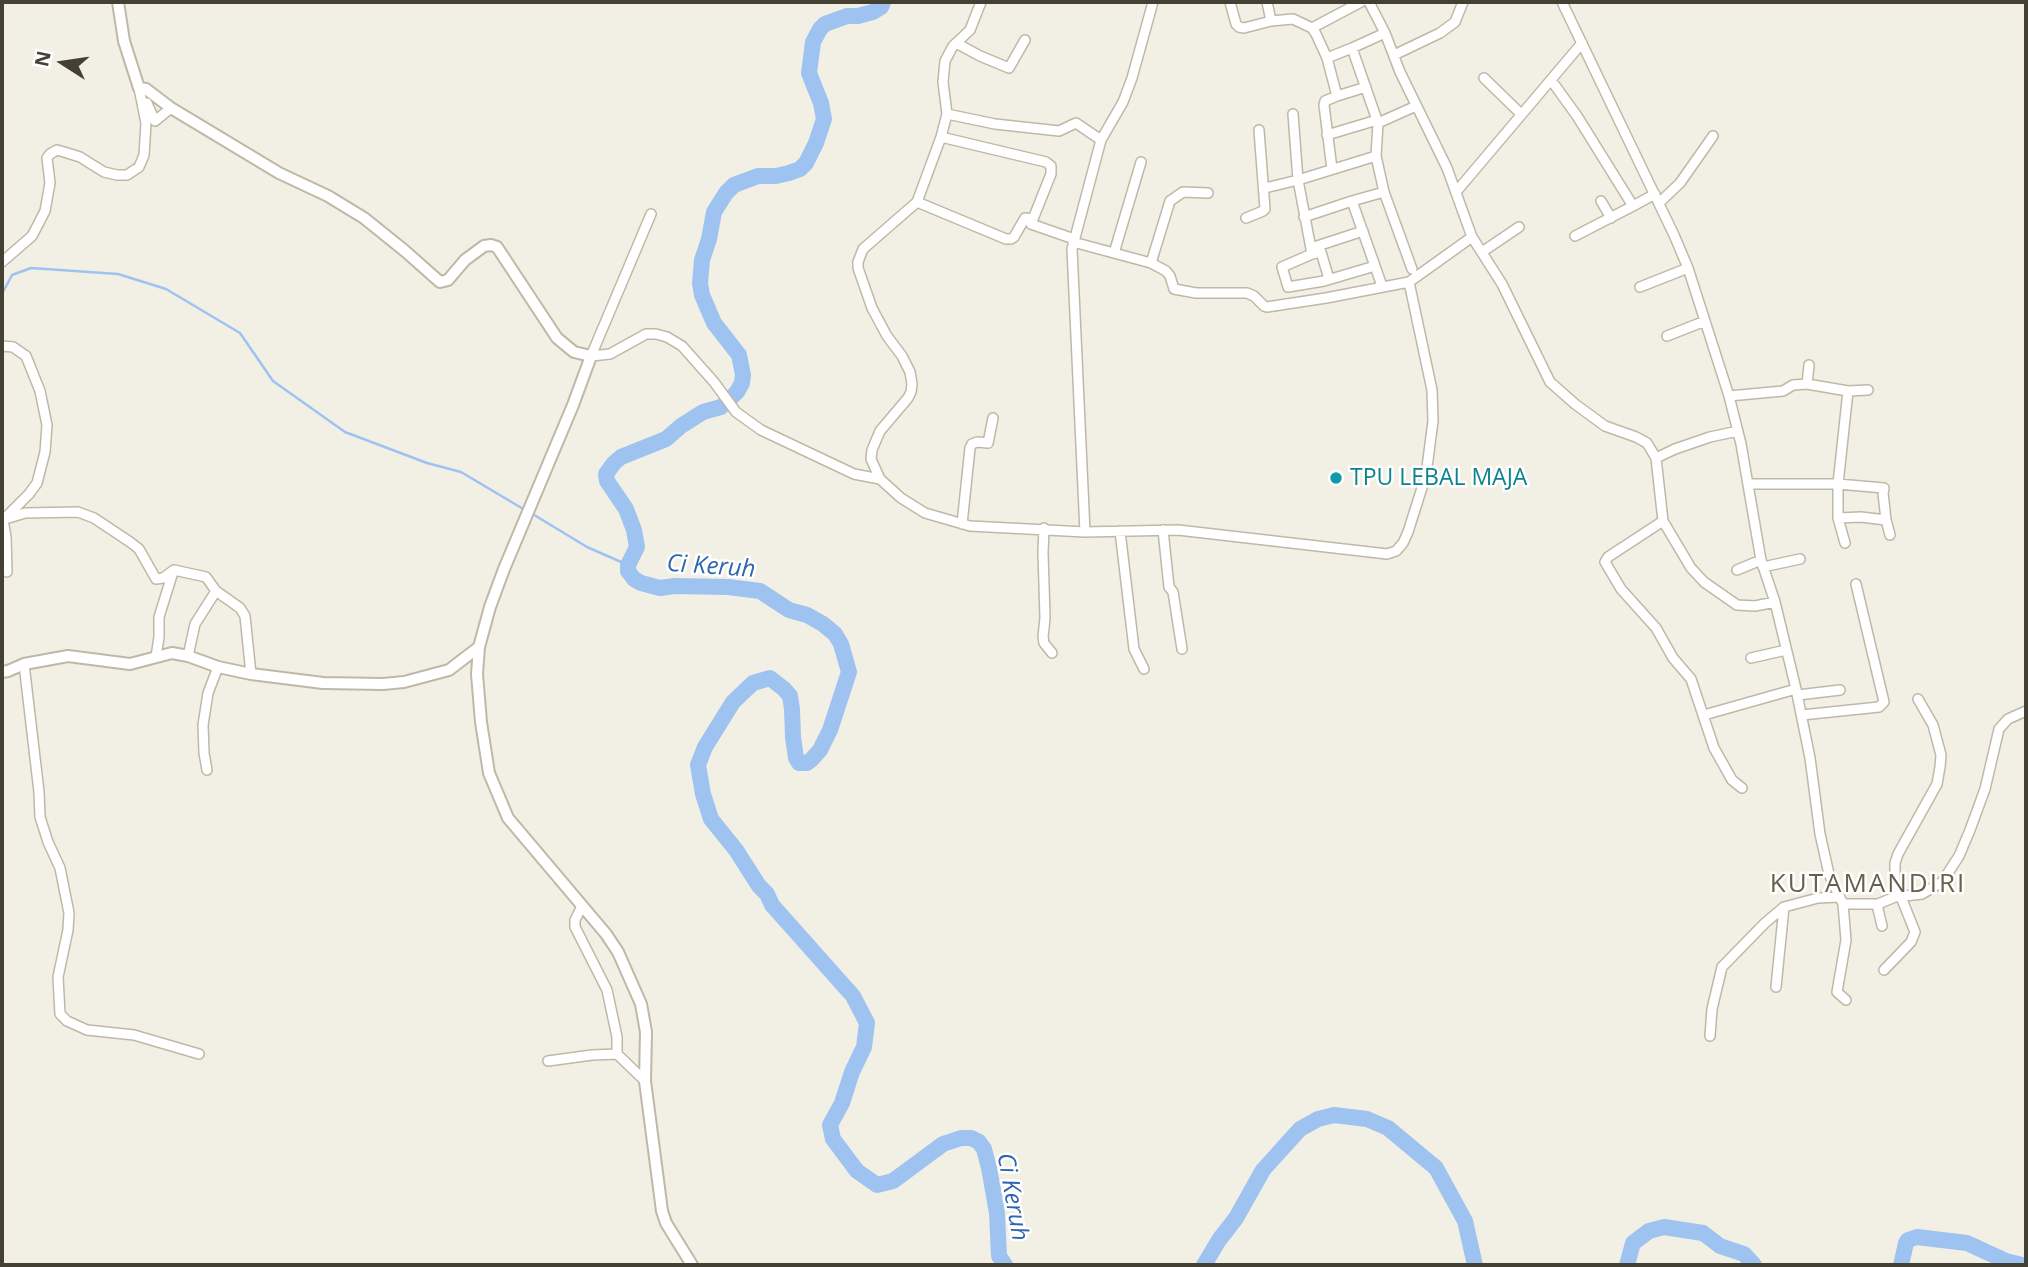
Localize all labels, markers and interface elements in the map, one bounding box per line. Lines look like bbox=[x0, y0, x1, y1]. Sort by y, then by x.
north arrow bbox=[28, 28, 98, 98]
text: N bbox=[28, 48, 57, 69]
place label: TPU LEBAL MAJA bbox=[1350, 464, 1527, 492]
marker: TPU LEBAL MAJA bbox=[1328, 470, 1344, 486]
water label: Ci Keruh bbox=[666, 550, 756, 584]
district label: KUTAMANDIRI bbox=[1771, 869, 1965, 901]
water label: Ci Keruh bbox=[990, 1151, 1034, 1243]

